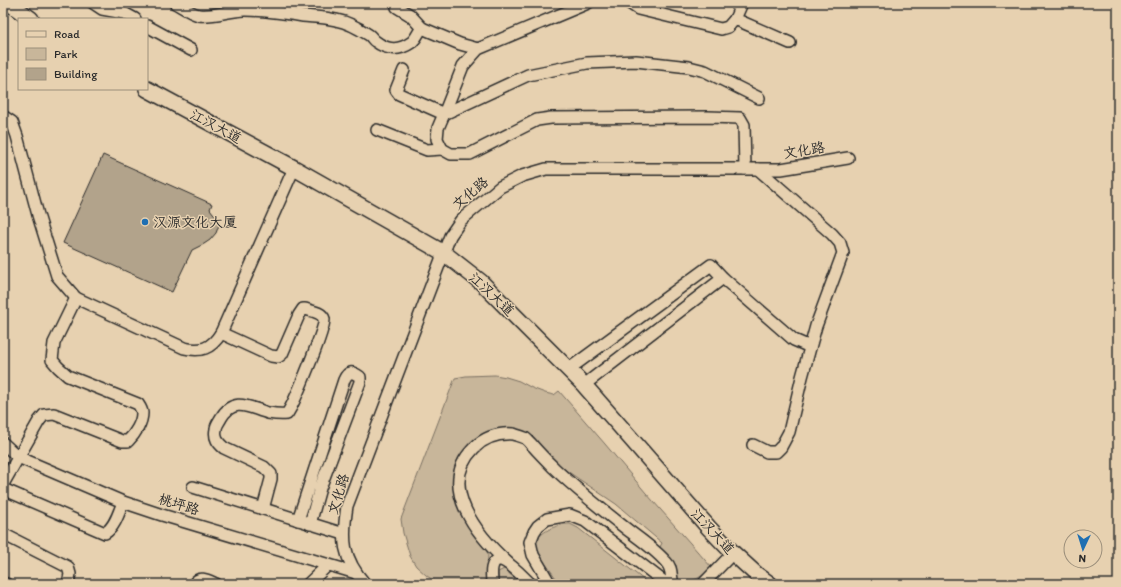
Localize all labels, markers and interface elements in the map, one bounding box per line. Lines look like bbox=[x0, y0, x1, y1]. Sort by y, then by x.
legend bbox=[18, 18, 148, 90]
text: Road bbox=[54, 27, 80, 41]
text: Park bbox=[54, 47, 78, 61]
text: Building bbox=[54, 67, 98, 81]
street label: 江汉大道 bbox=[187, 106, 244, 147]
street label: 文化路 bbox=[782, 139, 826, 162]
street label: 文化路 bbox=[449, 173, 492, 213]
place label: 汉源文化大厦 bbox=[153, 214, 237, 231]
marker: 汉源文化大厦 bbox=[140, 217, 150, 227]
street label: 江汉大道 bbox=[465, 269, 518, 320]
street label: 文化路 bbox=[324, 472, 353, 517]
street label: 桃坪路 bbox=[156, 490, 201, 519]
street label: 江汉大道 bbox=[687, 505, 738, 558]
north arrow bbox=[1063, 529, 1103, 569]
text: N bbox=[1078, 552, 1087, 565]

